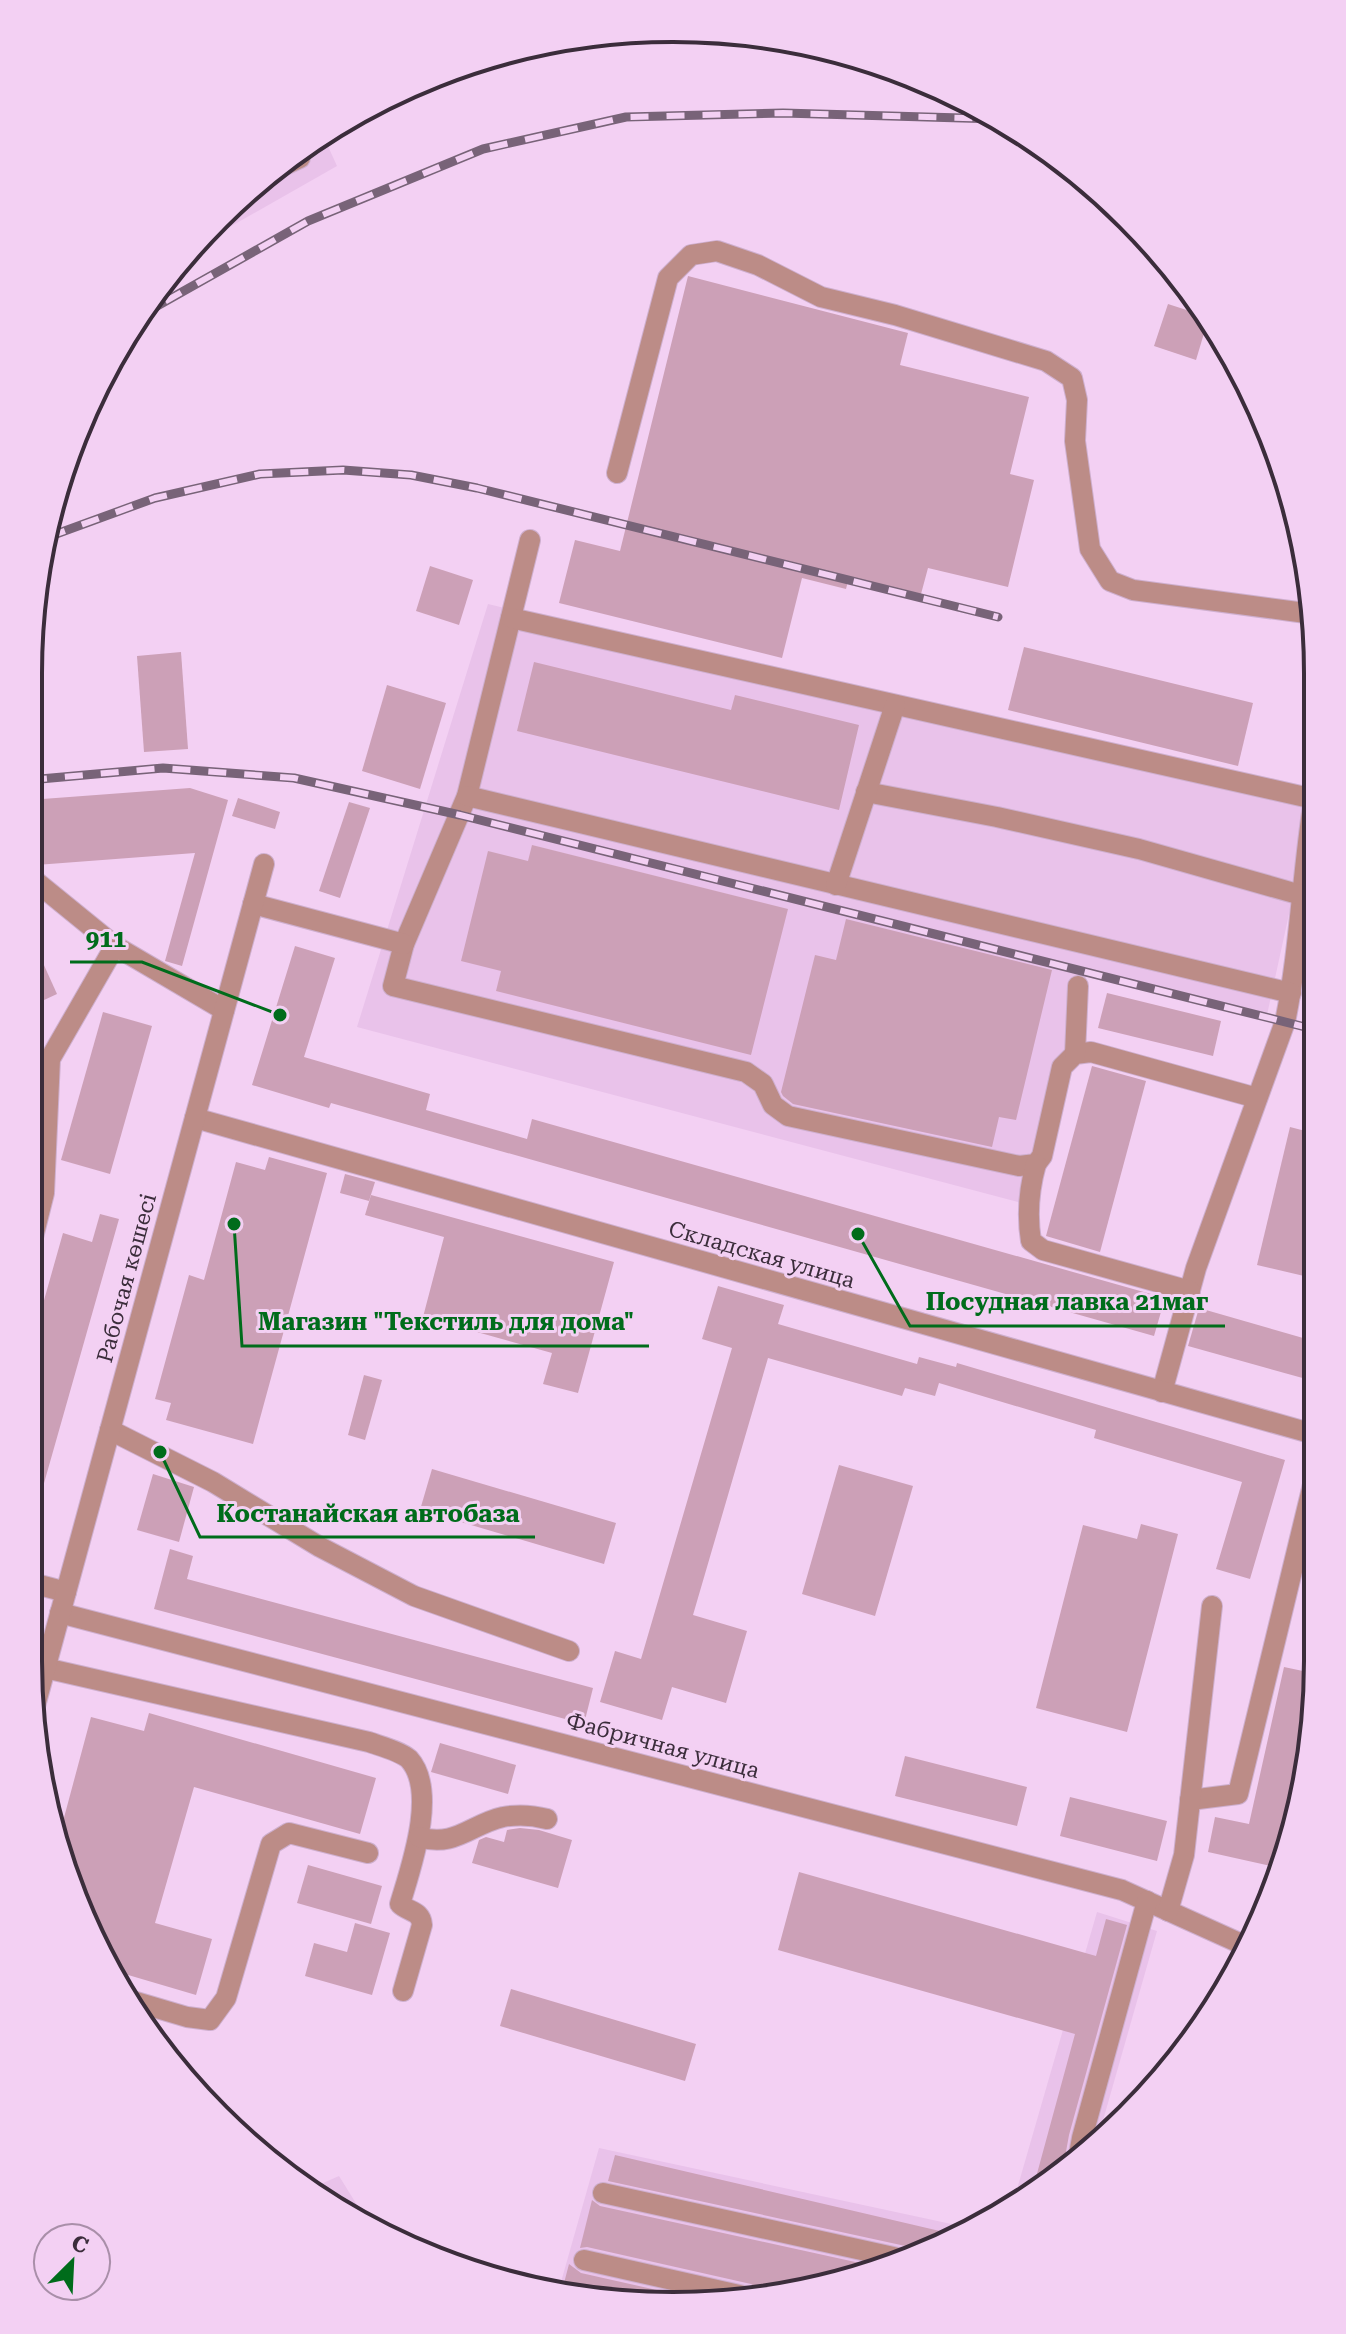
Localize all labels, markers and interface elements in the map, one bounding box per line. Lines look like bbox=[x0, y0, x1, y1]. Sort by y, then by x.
callout: 911 bbox=[70, 914, 142, 962]
text: 911 bbox=[86, 925, 126, 953]
street label: Рабочая көшесі bbox=[92, 1191, 161, 1365]
street label: Складская улица bbox=[666, 1216, 858, 1293]
callout: Посудная лавка 21маг bbox=[910, 1278, 1225, 1326]
text: Посудная лавка 21маг bbox=[926, 1288, 1208, 1316]
callout: Магазин "Текстиль для дома" bbox=[242, 1298, 649, 1346]
text: Магазин "Текстиль для дома" bbox=[258, 1308, 634, 1336]
callout: Костанайская автобаза bbox=[200, 1489, 535, 1537]
text: Костанайская автобаза bbox=[216, 1500, 520, 1528]
street label: Фабричная улица bbox=[564, 1708, 762, 1783]
north arrow bbox=[32, 2222, 112, 2302]
text: С bbox=[68, 2230, 92, 2259]

